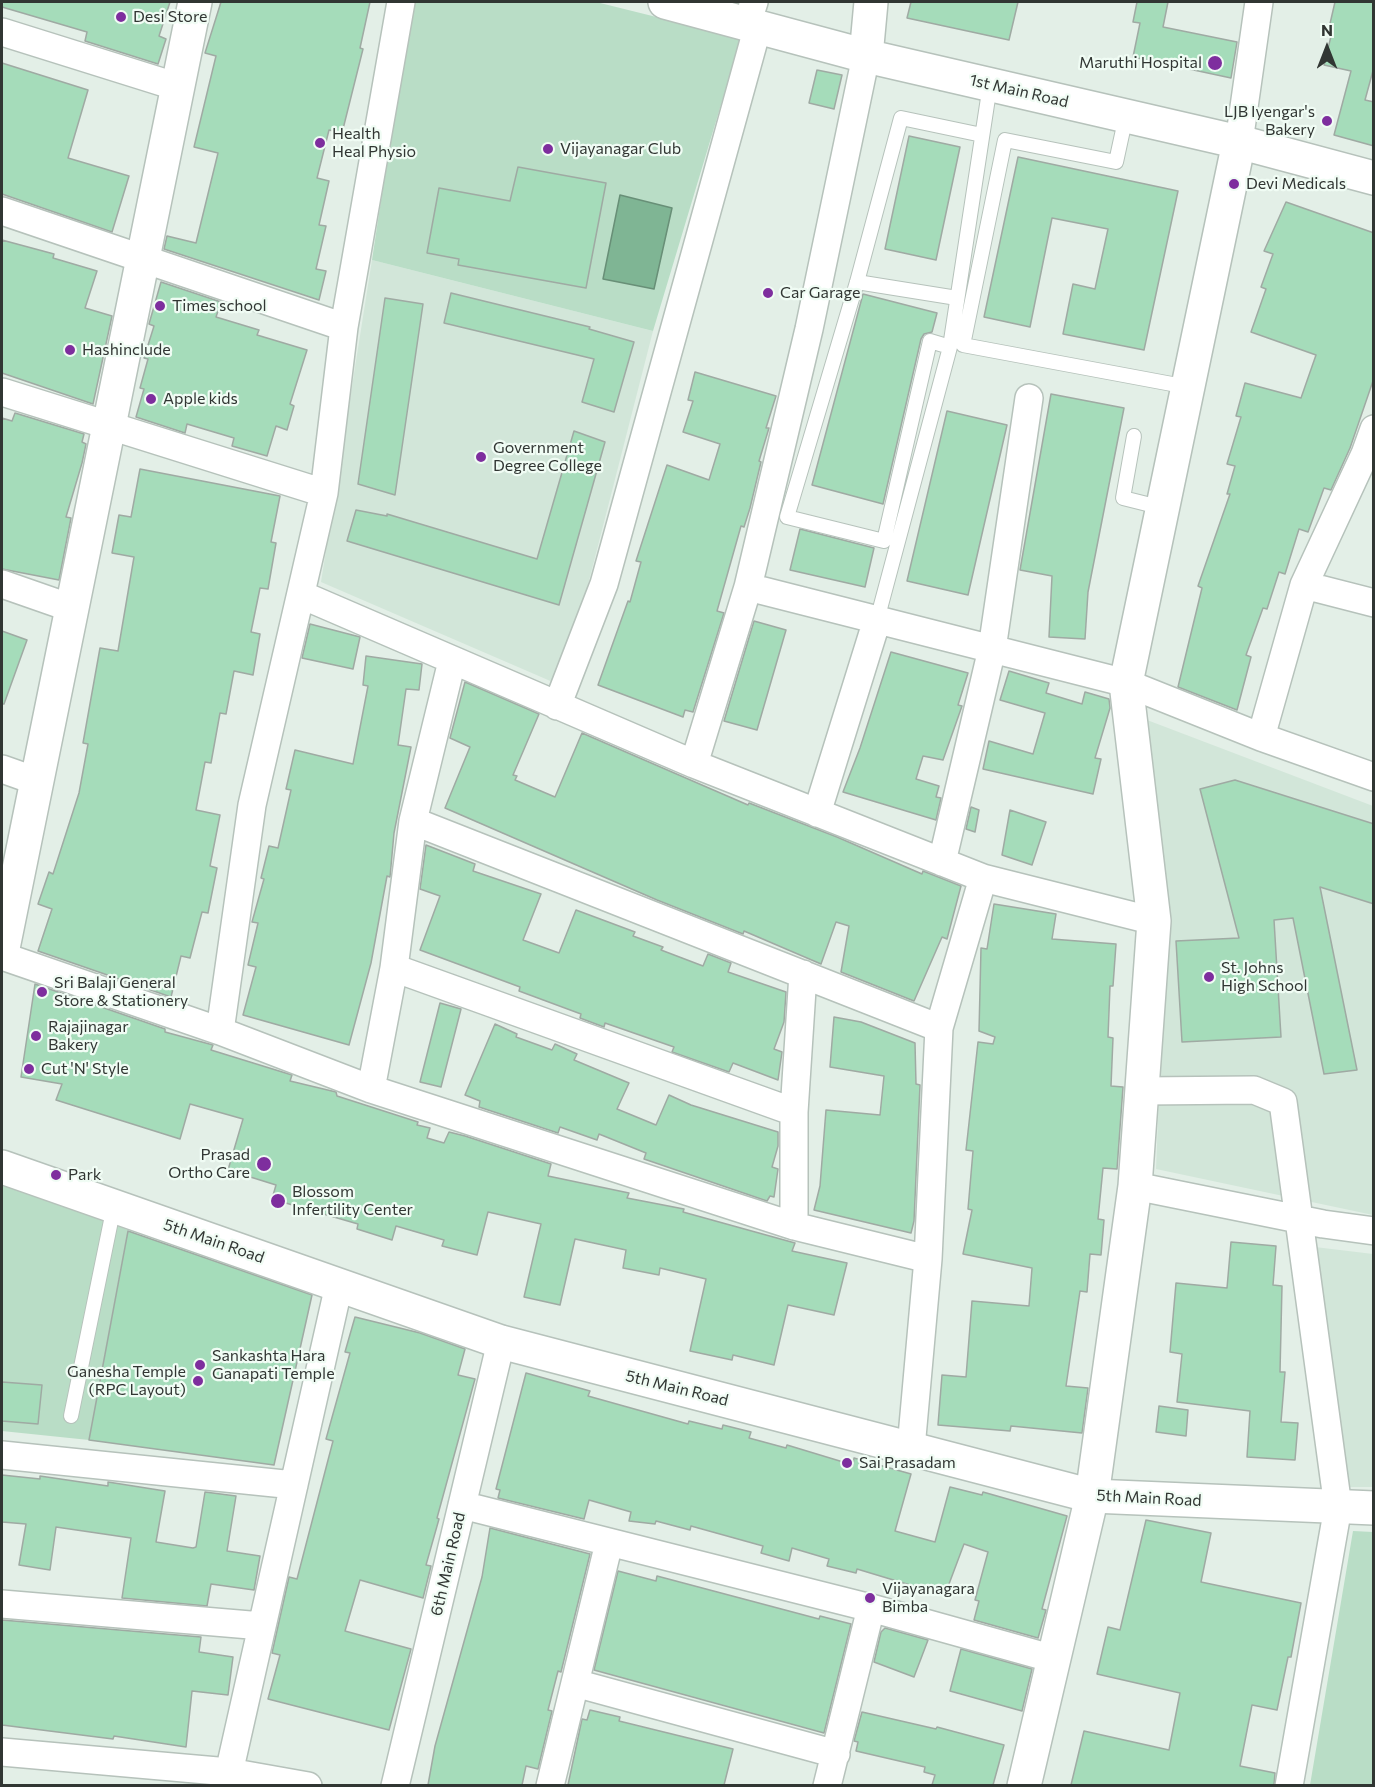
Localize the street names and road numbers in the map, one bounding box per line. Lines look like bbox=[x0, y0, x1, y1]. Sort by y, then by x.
street label: 1st Main Road bbox=[968, 70, 1070, 112]
street label: 5th Main Road bbox=[161, 1215, 267, 1267]
street label: 5th Main Road bbox=[624, 1366, 730, 1410]
street label: 5th Main Road bbox=[1096, 1486, 1202, 1510]
street label: 6th Main Road bbox=[427, 1510, 469, 1618]

